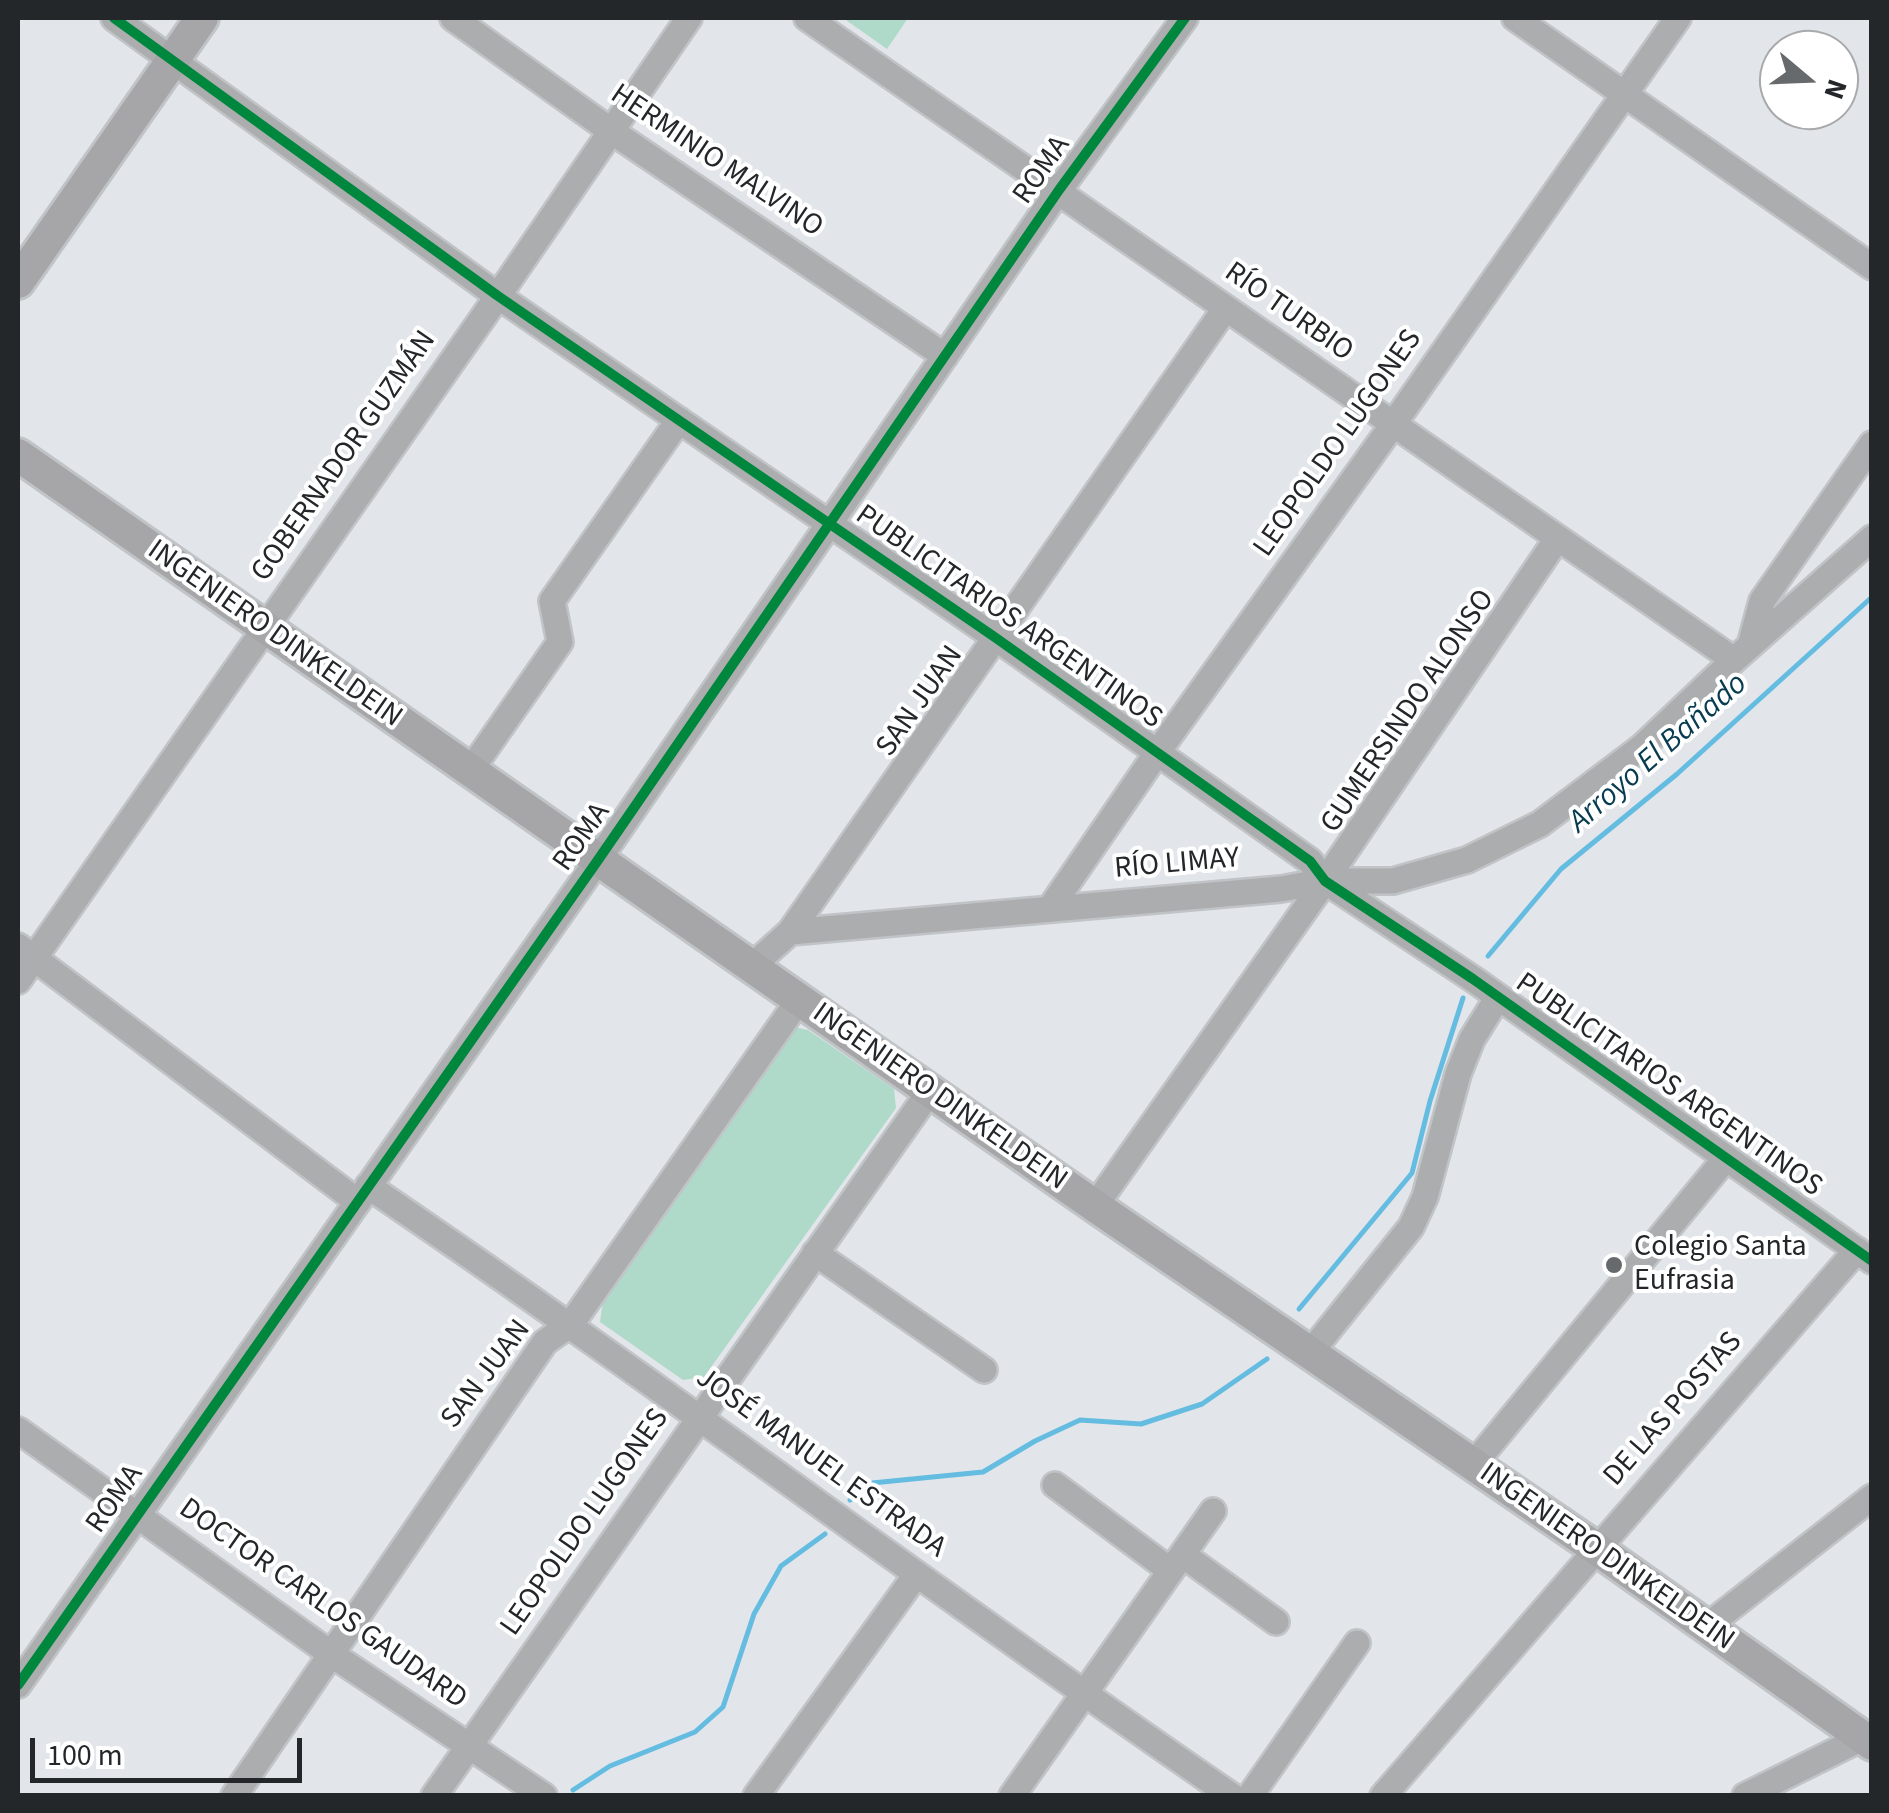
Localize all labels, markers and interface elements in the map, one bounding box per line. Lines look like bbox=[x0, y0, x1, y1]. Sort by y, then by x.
north arrow bbox=[1759, 30, 1859, 130]
text: N bbox=[1814, 74, 1857, 104]
street label: HERMINIO MALVINO bbox=[603, 78, 829, 246]
street label: ROMA bbox=[1007, 130, 1079, 212]
street label: RÍO TURBIO bbox=[1217, 256, 1359, 370]
street label: LEOPOLDO LUGONES bbox=[1247, 324, 1431, 564]
street label: GOBERNADOR GUZMÁN bbox=[245, 325, 445, 589]
street label: PUBLICITARIOS ARGENTINOS bbox=[848, 498, 1168, 738]
street label: INGENIERO DINKELDEIN bbox=[140, 533, 408, 737]
street label: GUMERSINDO ALONSO bbox=[1314, 584, 1504, 840]
street label: SAN JUAN bbox=[870, 640, 972, 764]
water label: Arroyo El Bañado bbox=[1562, 666, 1756, 842]
street label: ROMA bbox=[547, 797, 619, 879]
street label: RÍO LIMAY bbox=[1113, 842, 1241, 888]
street label: PUBLICITARIOS ARGENTINOS bbox=[1508, 966, 1828, 1206]
street label: INGENIERO DINKELDEIN bbox=[805, 996, 1073, 1200]
place label: Colegio Santa Eufrasia bbox=[1634, 1230, 1807, 1300]
marker: Colegio Santa Eufrasia bbox=[1603, 1254, 1625, 1276]
street label: SAN JUAN bbox=[435, 1314, 539, 1436]
street label: DE LAS POSTAS bbox=[1597, 1325, 1751, 1495]
street label: JOSÉ MANUEL ESTRADA bbox=[688, 1361, 952, 1567]
street label: LEOPOLDO LUGONES bbox=[494, 1403, 678, 1643]
street label: INGENIERO DINKELDEIN bbox=[1472, 1456, 1740, 1660]
street label: ROMA bbox=[80, 1459, 152, 1541]
street label: DOCTOR CARLOS GAUDARD bbox=[171, 1492, 473, 1718]
scale bar bbox=[35, 1718, 308, 1780]
text: 100 m bbox=[47, 1734, 123, 1777]

